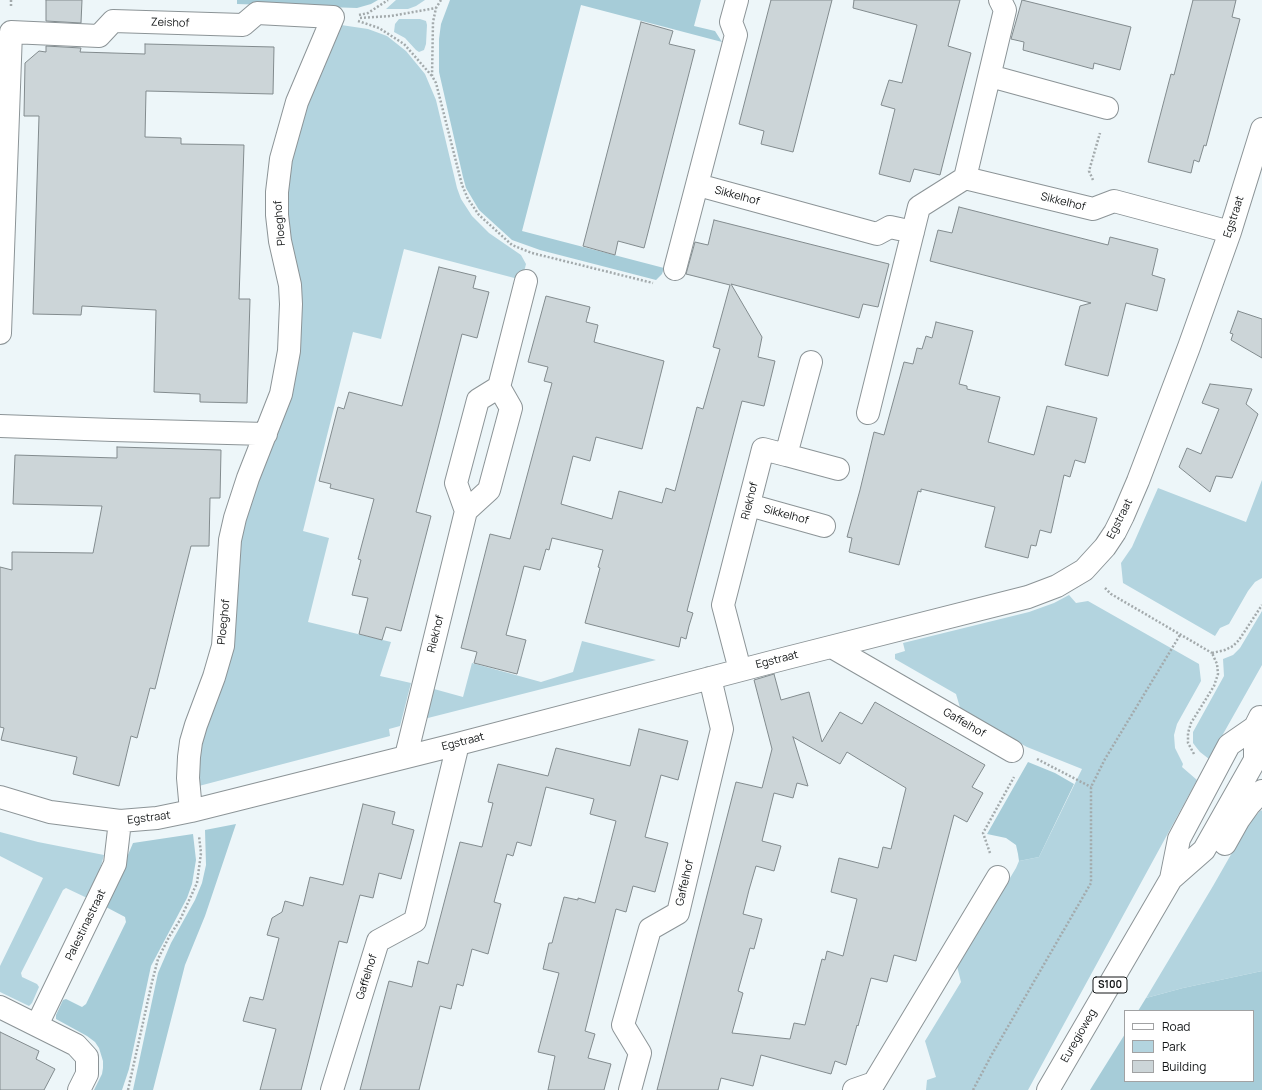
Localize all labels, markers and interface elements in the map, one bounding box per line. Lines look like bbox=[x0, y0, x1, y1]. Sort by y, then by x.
street label: Zeishof bbox=[151, 16, 189, 30]
street label: Sikkelhof bbox=[713, 184, 761, 208]
street label: Sikkelhof bbox=[1039, 190, 1087, 214]
street label: Egstraat bbox=[1221, 194, 1247, 240]
street label: Ploeghof bbox=[271, 200, 289, 246]
street label: Riekhof bbox=[739, 481, 761, 521]
street label: Egstraat bbox=[1104, 497, 1136, 541]
street label: Sikkelhof bbox=[762, 503, 810, 527]
street label: Ploeghof bbox=[215, 599, 233, 645]
street label: Riekhof bbox=[425, 614, 447, 654]
street label: Egstraat bbox=[754, 648, 800, 672]
street label: Gaffelhof bbox=[940, 706, 988, 740]
street label: Egstraat bbox=[440, 730, 486, 754]
street label: Egstraat bbox=[127, 809, 171, 827]
street label: Gaffelhof bbox=[673, 859, 697, 907]
street label: Palestinastraat bbox=[63, 887, 109, 963]
street label: Gaffelhof bbox=[354, 953, 380, 1001]
road number: S100 bbox=[1093, 977, 1127, 993]
street label: Euregioweg bbox=[1058, 1007, 1100, 1065]
legend bbox=[1124, 1010, 1254, 1082]
text: Road bbox=[1162, 1018, 1190, 1035]
text: Park bbox=[1162, 1038, 1186, 1055]
text: Building bbox=[1162, 1058, 1206, 1075]

